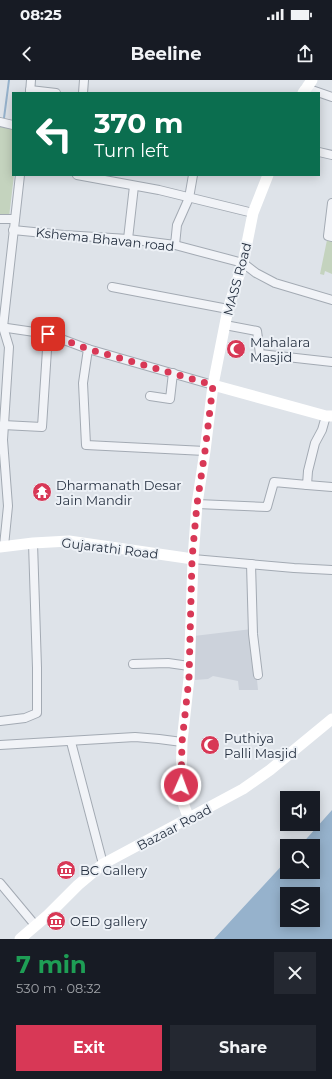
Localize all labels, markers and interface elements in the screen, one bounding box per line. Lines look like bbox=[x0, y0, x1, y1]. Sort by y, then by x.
text: 08:25 bbox=[20, 5, 62, 24]
icon: back bbox=[16, 43, 38, 65]
text: Beeline bbox=[130, 43, 202, 65]
icon: share bbox=[294, 43, 316, 65]
text: 370 m bbox=[94, 106, 183, 140]
icon: left bbox=[28, 108, 80, 160]
text: Turn left bbox=[94, 140, 169, 162]
street label: Kshema Bhavan road bbox=[35, 224, 175, 254]
street label: MASS Road bbox=[220, 241, 254, 317]
pin bbox=[31, 317, 65, 351]
icon: arrive bbox=[37, 323, 59, 345]
place label: Mahalara Masjid bbox=[250, 334, 310, 365]
mosque icon: Mahalara Masjid bbox=[225, 338, 247, 360]
place label: Dharmanath Desar Jain Mandir bbox=[55, 477, 182, 508]
temple icon: Dharmanath Desar Jain Mandir bbox=[31, 481, 53, 503]
street label: Gujarathi Road bbox=[61, 534, 159, 562]
place label: Puthiya Palli Masjid bbox=[224, 730, 297, 761]
mosque icon: Puthiya Palli Masjid bbox=[199, 734, 221, 756]
position arrow bbox=[160, 764, 202, 806]
map controls bbox=[280, 791, 320, 927]
button: sound bbox=[280, 791, 320, 831]
street label: Bazaar Road bbox=[134, 801, 214, 853]
button: search bbox=[280, 839, 320, 879]
museum icon: BC Gallery bbox=[55, 859, 77, 881]
place label: BC Gallery bbox=[80, 862, 148, 878]
button: layers bbox=[280, 887, 320, 927]
museum icon: OED gallery bbox=[45, 910, 67, 932]
place label: OED gallery bbox=[70, 913, 148, 929]
text: 7 min bbox=[16, 950, 87, 979]
button: close bbox=[274, 952, 316, 994]
text: 530 m · 08:32 bbox=[16, 980, 101, 996]
button: Exit bbox=[16, 1025, 162, 1071]
button: Share bbox=[170, 1025, 316, 1071]

